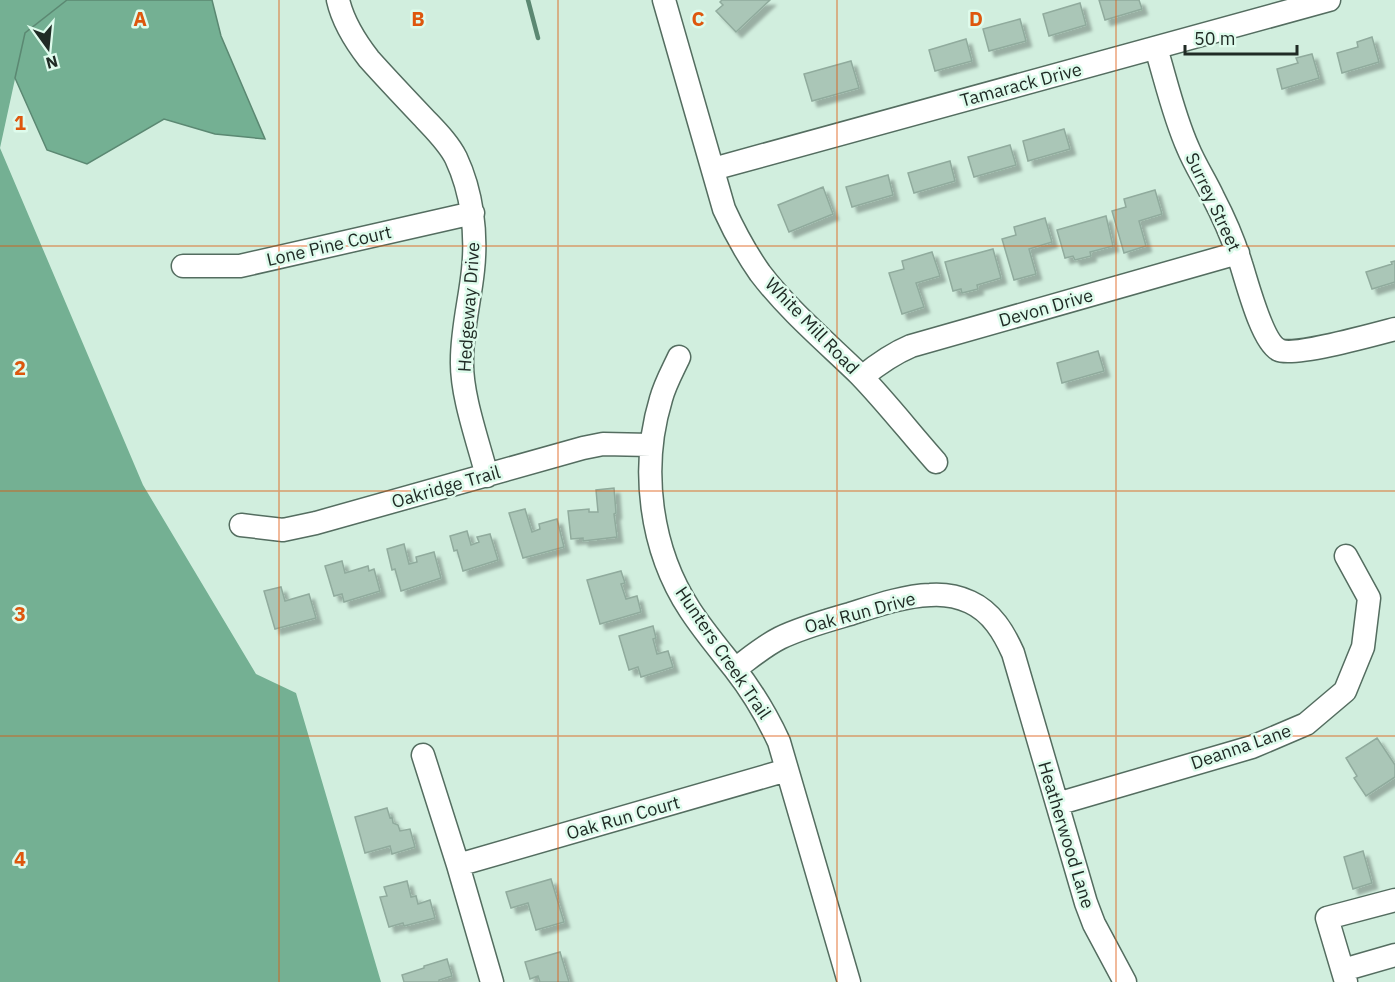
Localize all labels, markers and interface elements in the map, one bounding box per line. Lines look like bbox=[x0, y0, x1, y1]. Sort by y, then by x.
text: A bbox=[133, 5, 147, 32]
text: B bbox=[411, 5, 425, 32]
text: C bbox=[691, 5, 705, 32]
text: D bbox=[969, 5, 983, 32]
north arrow bbox=[18, 18, 78, 78]
scale bar bbox=[1185, 18, 1298, 56]
text: 50 m bbox=[1194, 27, 1236, 50]
text: N bbox=[44, 51, 60, 74]
street label: Tamarack Drive bbox=[958, 57, 1084, 112]
text: 1 bbox=[14, 109, 26, 136]
street label: Surrey Street bbox=[1181, 149, 1246, 255]
street label: Lone Pine Court bbox=[264, 220, 394, 271]
street label: Hedgeway Drive bbox=[452, 241, 485, 373]
street label: White Mill Road bbox=[760, 272, 864, 379]
street label: Devon Drive bbox=[996, 283, 1096, 332]
text: 2 bbox=[14, 354, 26, 381]
street label: Oakridge Trail bbox=[389, 460, 503, 513]
street label: Hunters Creek Trail bbox=[670, 582, 776, 724]
street label: Oak Run Drive bbox=[802, 587, 918, 638]
text: 3 bbox=[14, 600, 26, 627]
street label: Deanna Lane bbox=[1188, 719, 1294, 774]
street label: Heatherwood Lane bbox=[1033, 759, 1100, 911]
street label: Oak Run Court bbox=[564, 790, 682, 845]
text: 4 bbox=[14, 845, 26, 872]

